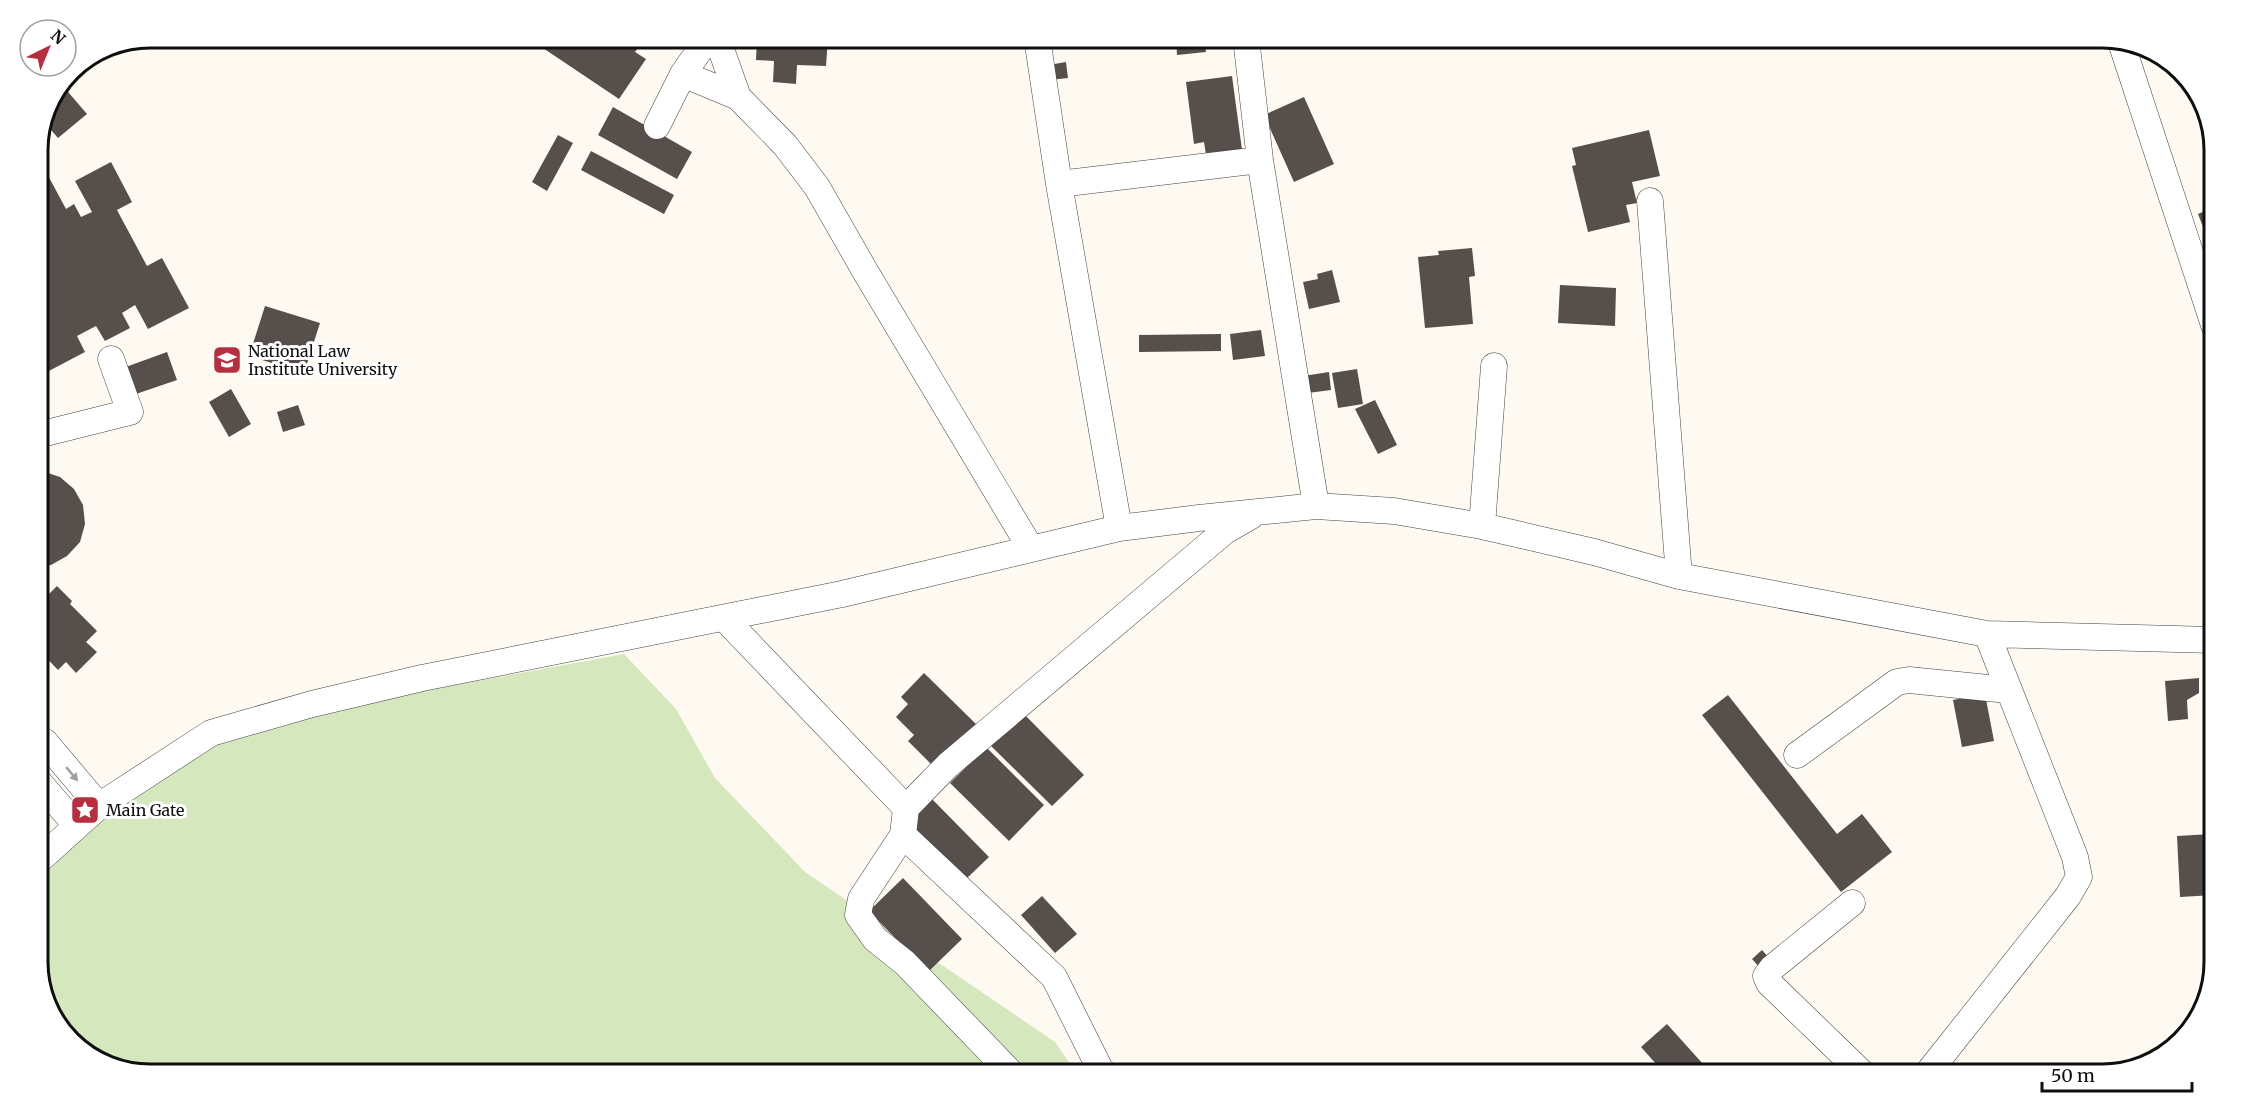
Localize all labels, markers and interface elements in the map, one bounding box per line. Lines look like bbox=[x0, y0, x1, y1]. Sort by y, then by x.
north arrow bbox=[18, 18, 78, 78]
text: N bbox=[47, 25, 70, 49]
place label: National Law Institute University bbox=[248, 341, 398, 379]
school or university icon: National Law Institute University bbox=[211, 344, 243, 376]
one-way arrow bbox=[65, 766, 78, 782]
place icon: Main Gate bbox=[69, 794, 101, 826]
place label: Main Gate bbox=[106, 800, 184, 820]
scale bar bbox=[2042, 1055, 2192, 1093]
text: 50 m bbox=[2051, 1064, 2095, 1087]

